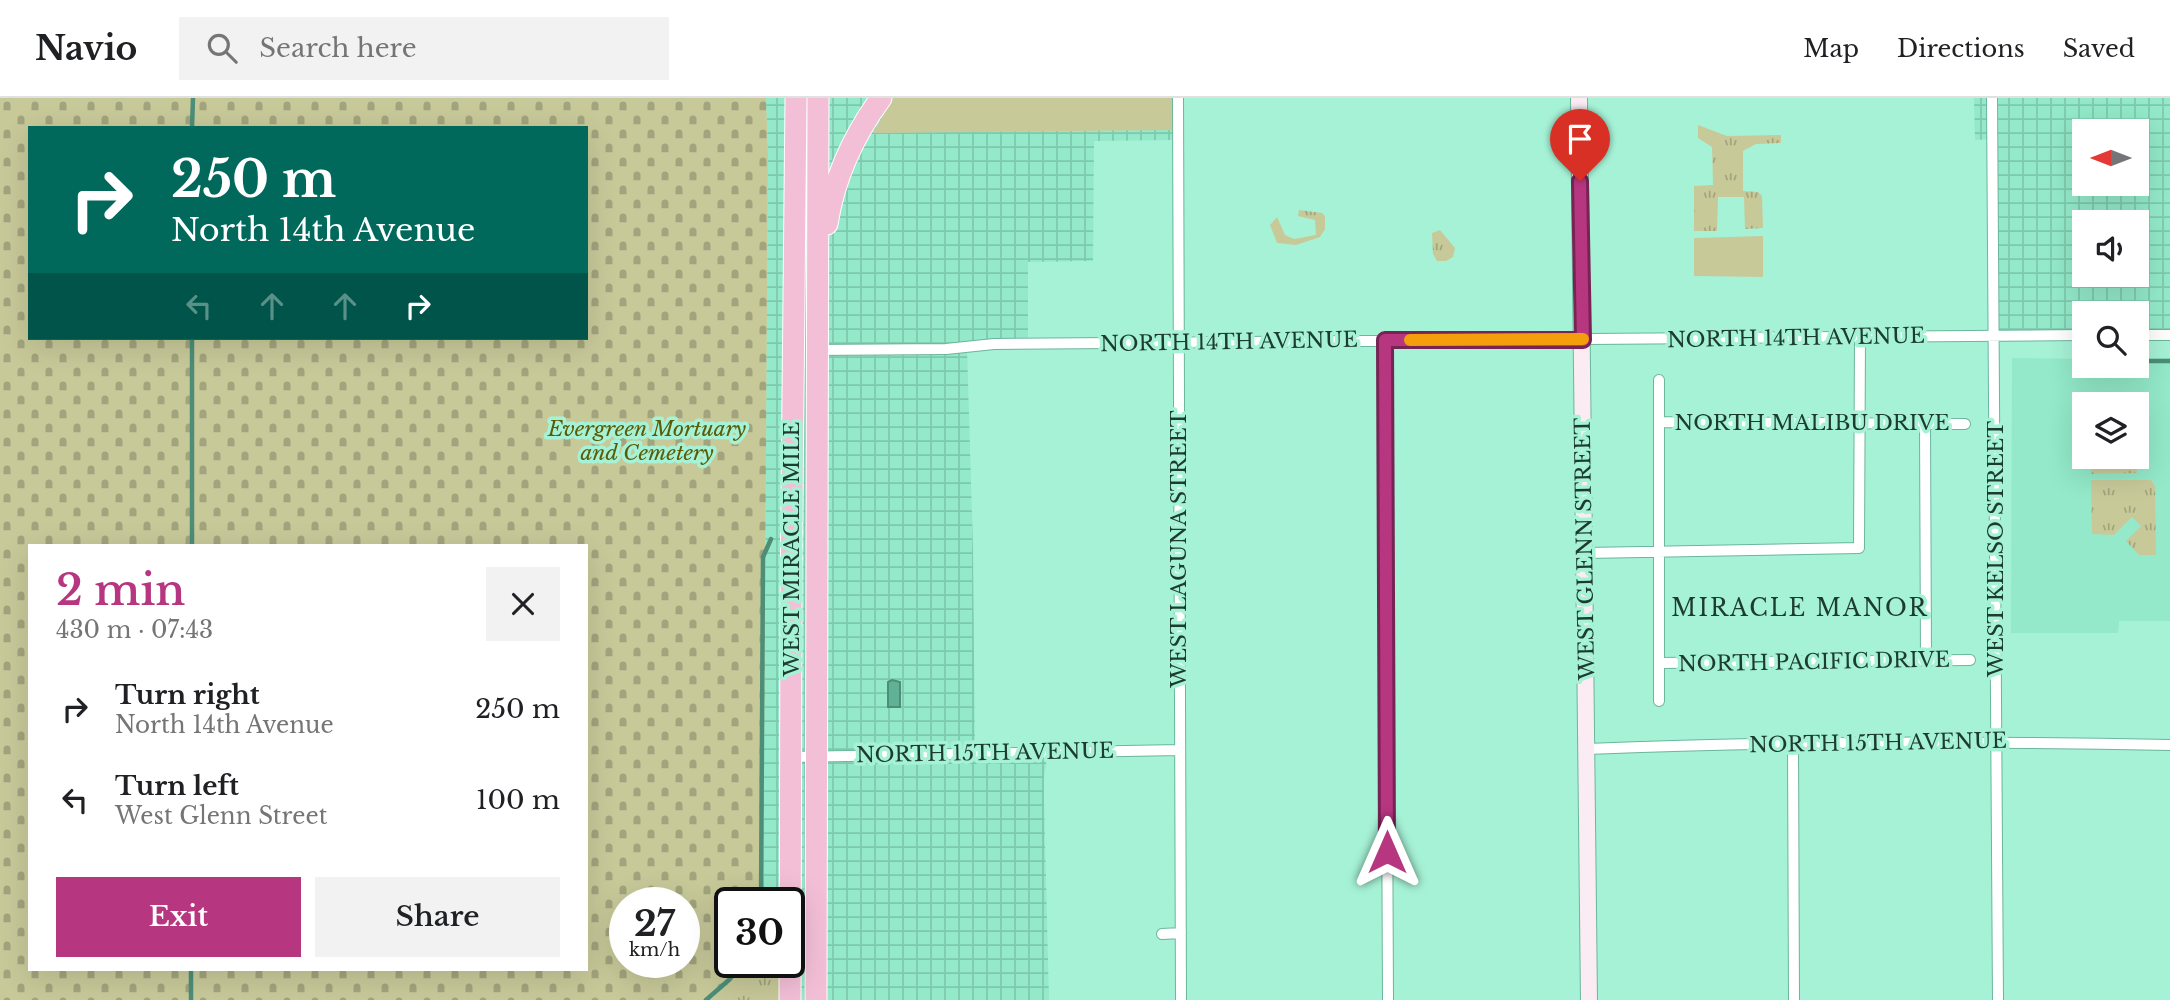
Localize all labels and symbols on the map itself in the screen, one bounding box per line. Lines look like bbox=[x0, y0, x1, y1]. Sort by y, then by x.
pin bbox=[1550, 109, 1610, 181]
north arrow bbox=[2072, 119, 2149, 196]
street label: NORTH 14TH AVENUE bbox=[1667, 323, 1925, 353]
street label: NORTH 14TH AVENUE bbox=[1100, 327, 1358, 357]
street label: WEST LAGUNA STREET bbox=[1166, 410, 1192, 689]
street label: NORTH MALIBU DRIVE bbox=[1675, 410, 1949, 436]
park label: Evergreen Mortuary and Cemetery bbox=[547, 416, 746, 466]
street label: WEST GLENN STREET bbox=[1570, 417, 1600, 681]
street label: WEST MIRACLE MILE bbox=[779, 421, 805, 678]
street label: WEST KELSO STREET bbox=[1983, 421, 2009, 678]
district label: MIRACLE MANOR bbox=[1671, 594, 1929, 622]
street label: NORTH PACIFIC DRIVE bbox=[1678, 647, 1950, 677]
street label: NORTH 15TH AVENUE bbox=[1749, 728, 2007, 758]
street label: NORTH 15TH AVENUE bbox=[856, 738, 1114, 768]
position arrow bbox=[1350, 815, 1424, 889]
speed limit sign: 30 bbox=[714, 887, 805, 978]

